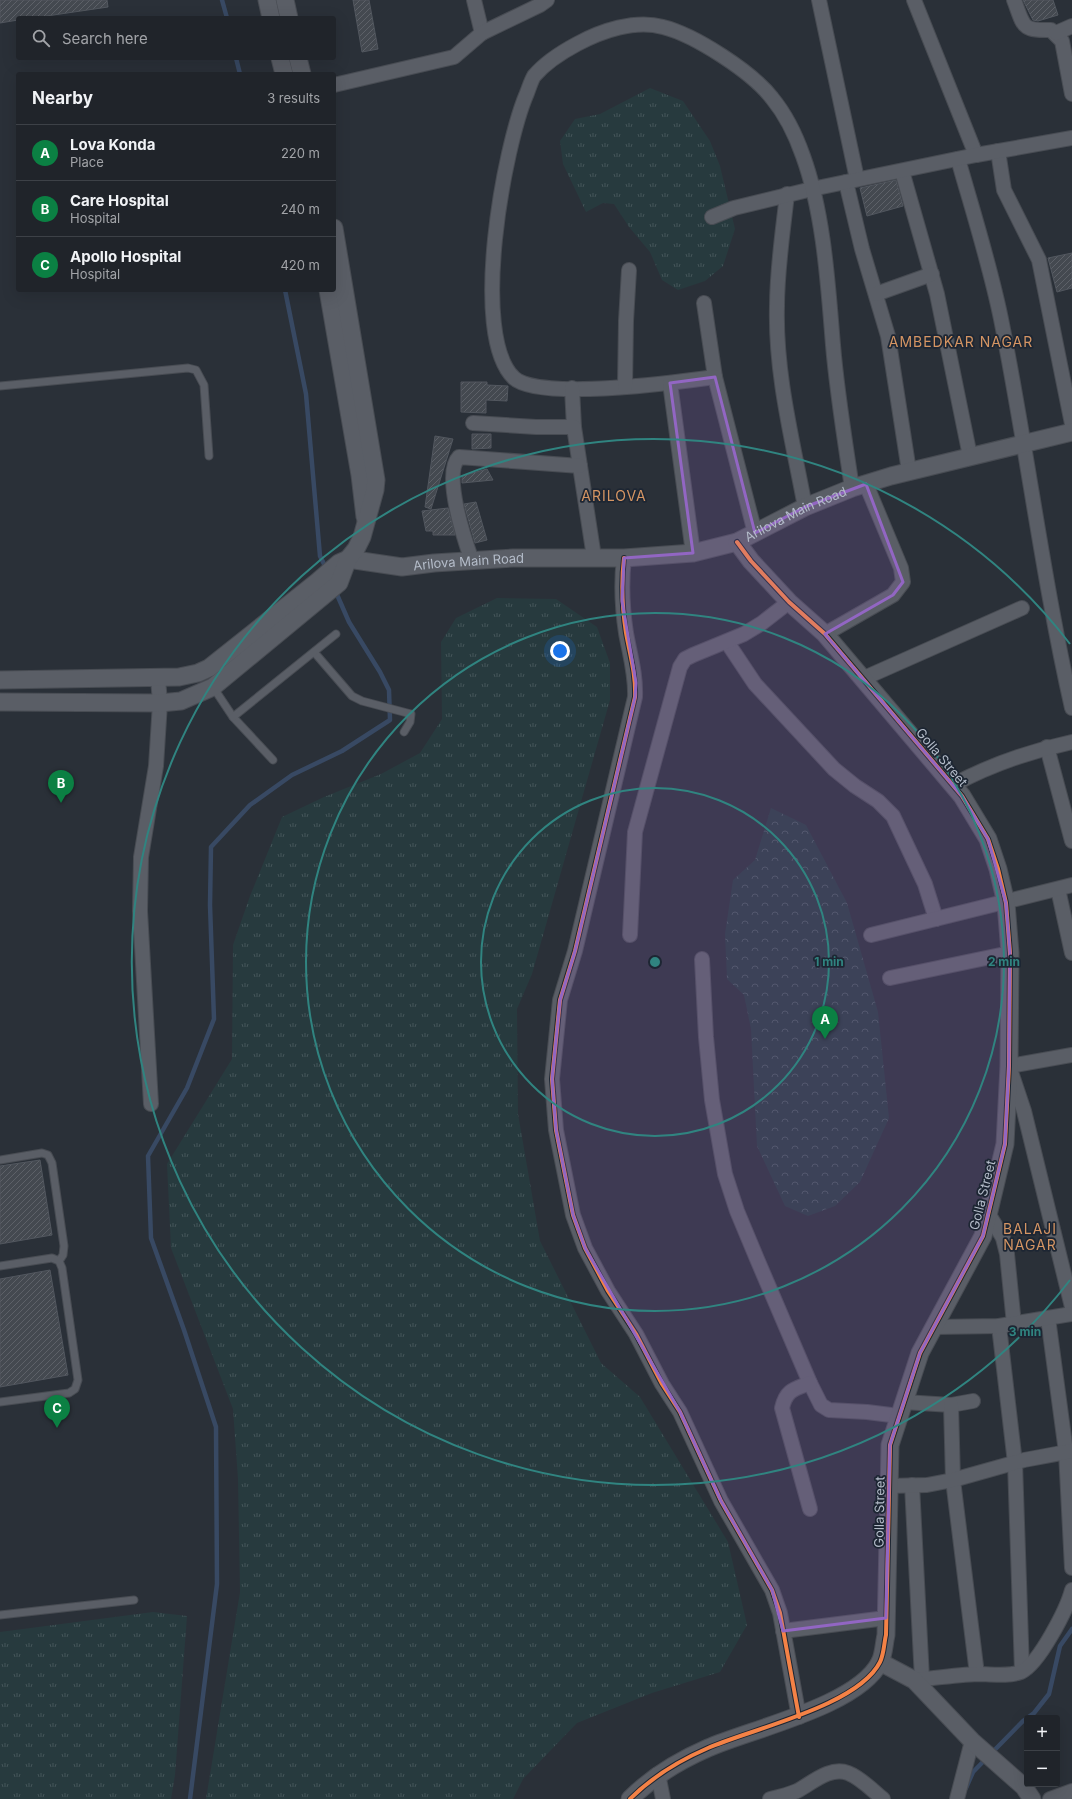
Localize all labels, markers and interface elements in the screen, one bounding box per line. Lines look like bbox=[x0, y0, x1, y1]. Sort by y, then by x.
search box bbox=[16, 16, 336, 60]
icon: search bbox=[30, 27, 52, 49]
text: Search here bbox=[62, 29, 148, 48]
text: Nearby bbox=[32, 88, 93, 108]
text: 3 results bbox=[267, 90, 320, 106]
text: Lova Konda bbox=[70, 135, 155, 154]
text: A bbox=[40, 145, 50, 161]
text: 220 m bbox=[281, 145, 320, 161]
text: Place bbox=[70, 154, 104, 170]
text: Care Hospital bbox=[70, 191, 169, 210]
text: B bbox=[41, 201, 49, 217]
text: 240 m bbox=[281, 201, 320, 217]
text: Hospital bbox=[70, 210, 120, 226]
text: Apollo Hospital bbox=[70, 247, 181, 266]
text: C bbox=[40, 257, 50, 273]
text: 420 m bbox=[280, 257, 320, 273]
text: Hospital bbox=[70, 266, 120, 282]
district label: AMBEDKAR NAGAR bbox=[889, 333, 1033, 350]
street label: Arilova Main Road bbox=[742, 483, 849, 545]
district label: ARILOVA bbox=[581, 487, 647, 504]
street label: Arilova Main Road bbox=[412, 550, 524, 574]
your location bbox=[550, 641, 570, 661]
street label: Golla Street bbox=[913, 724, 971, 790]
pin: B bbox=[48, 770, 74, 803]
text: 1 min bbox=[814, 954, 844, 969]
text: 2 min bbox=[988, 954, 1020, 969]
centre of rings bbox=[648, 955, 662, 969]
pin: A bbox=[812, 1006, 838, 1039]
street label: Golla Street bbox=[966, 1158, 998, 1232]
district label: BALAJI NAGAR bbox=[1003, 1220, 1057, 1253]
text: 3 min bbox=[1009, 1324, 1041, 1339]
pin: C bbox=[44, 1395, 70, 1428]
street label: Golla Street bbox=[870, 1476, 888, 1548]
map controls bbox=[1024, 1715, 1060, 1787]
button: + bbox=[1024, 1715, 1060, 1751]
button: − bbox=[1024, 1751, 1060, 1787]

